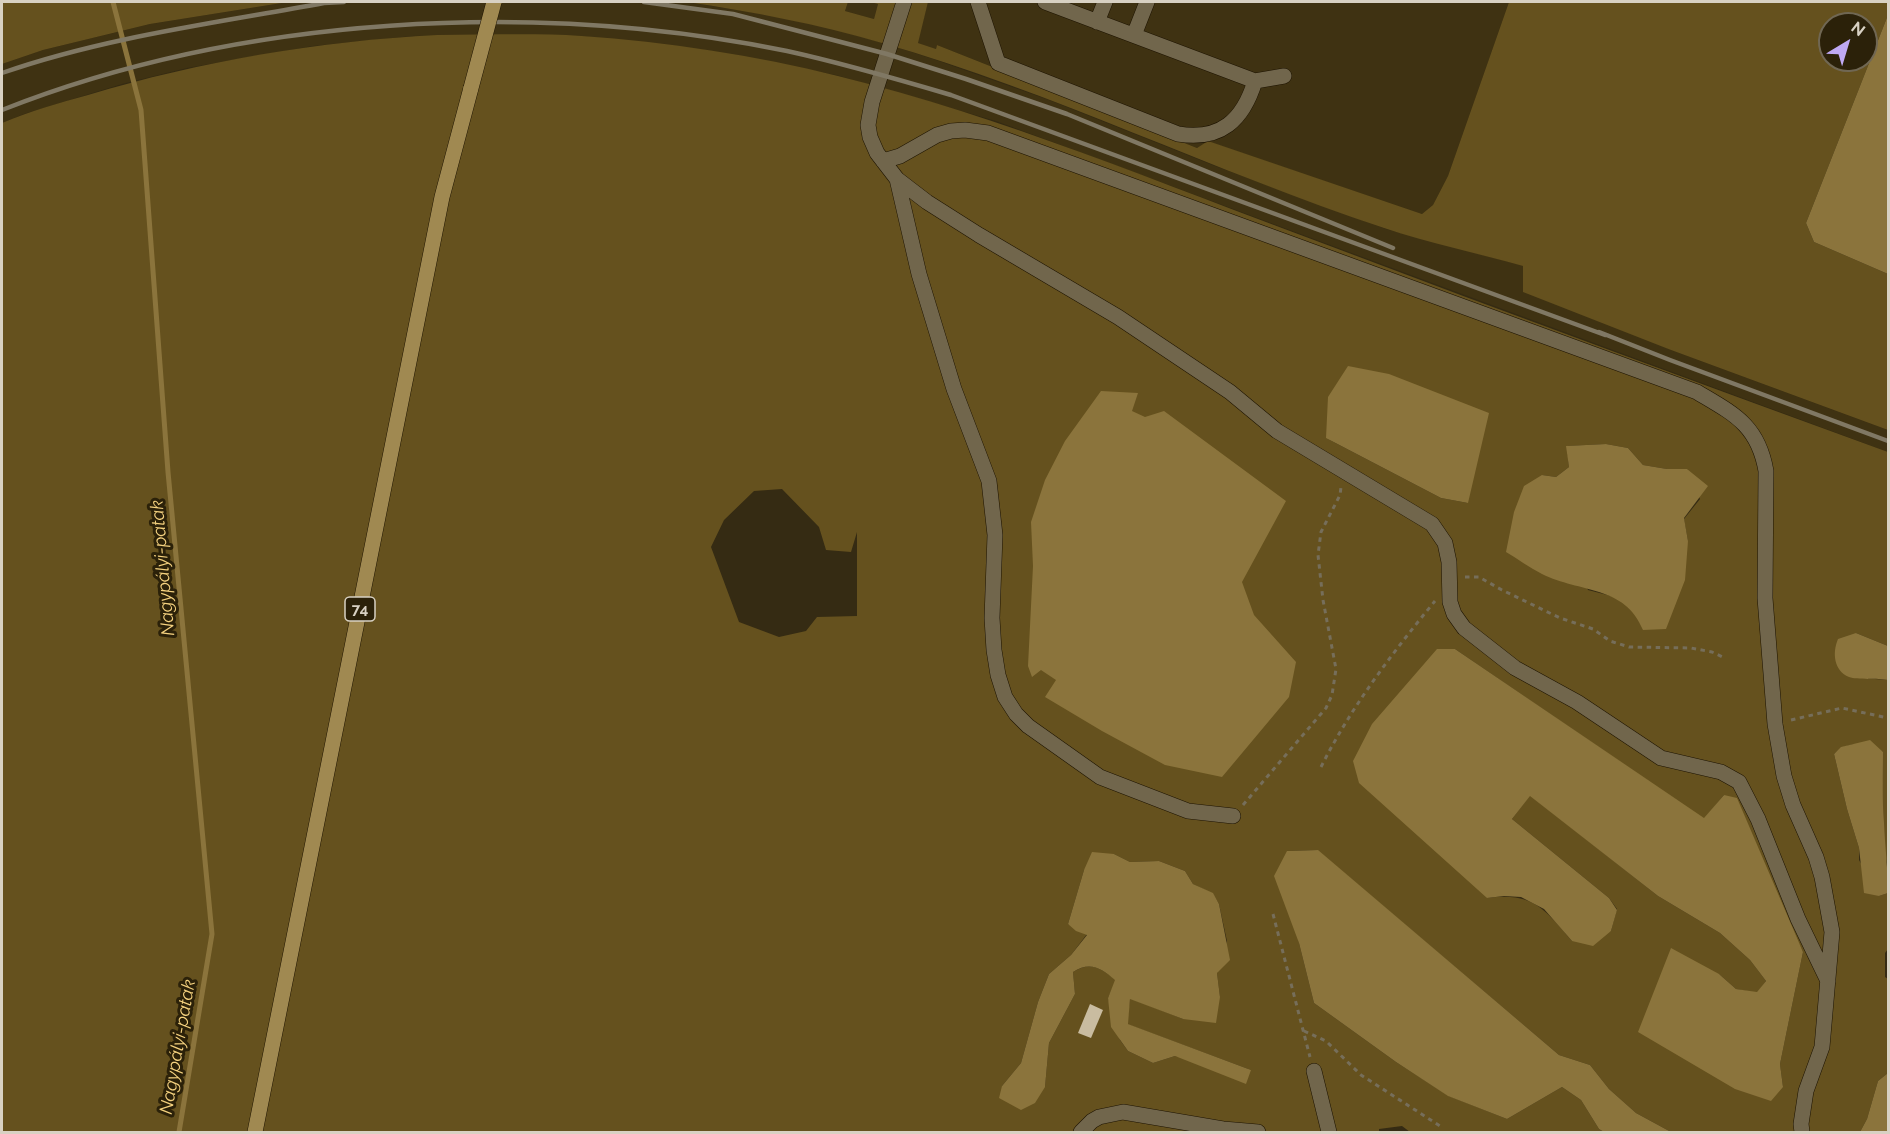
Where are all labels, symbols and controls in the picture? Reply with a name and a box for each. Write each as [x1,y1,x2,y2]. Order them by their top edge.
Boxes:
north arrow [1818,12,1878,72]
text: N [1847,18,1869,40]
water label: Nagypályi-patak [146,499,180,637]
road number: 74 [345,597,375,621]
water label: Nagypályi-patak [156,978,200,1116]

